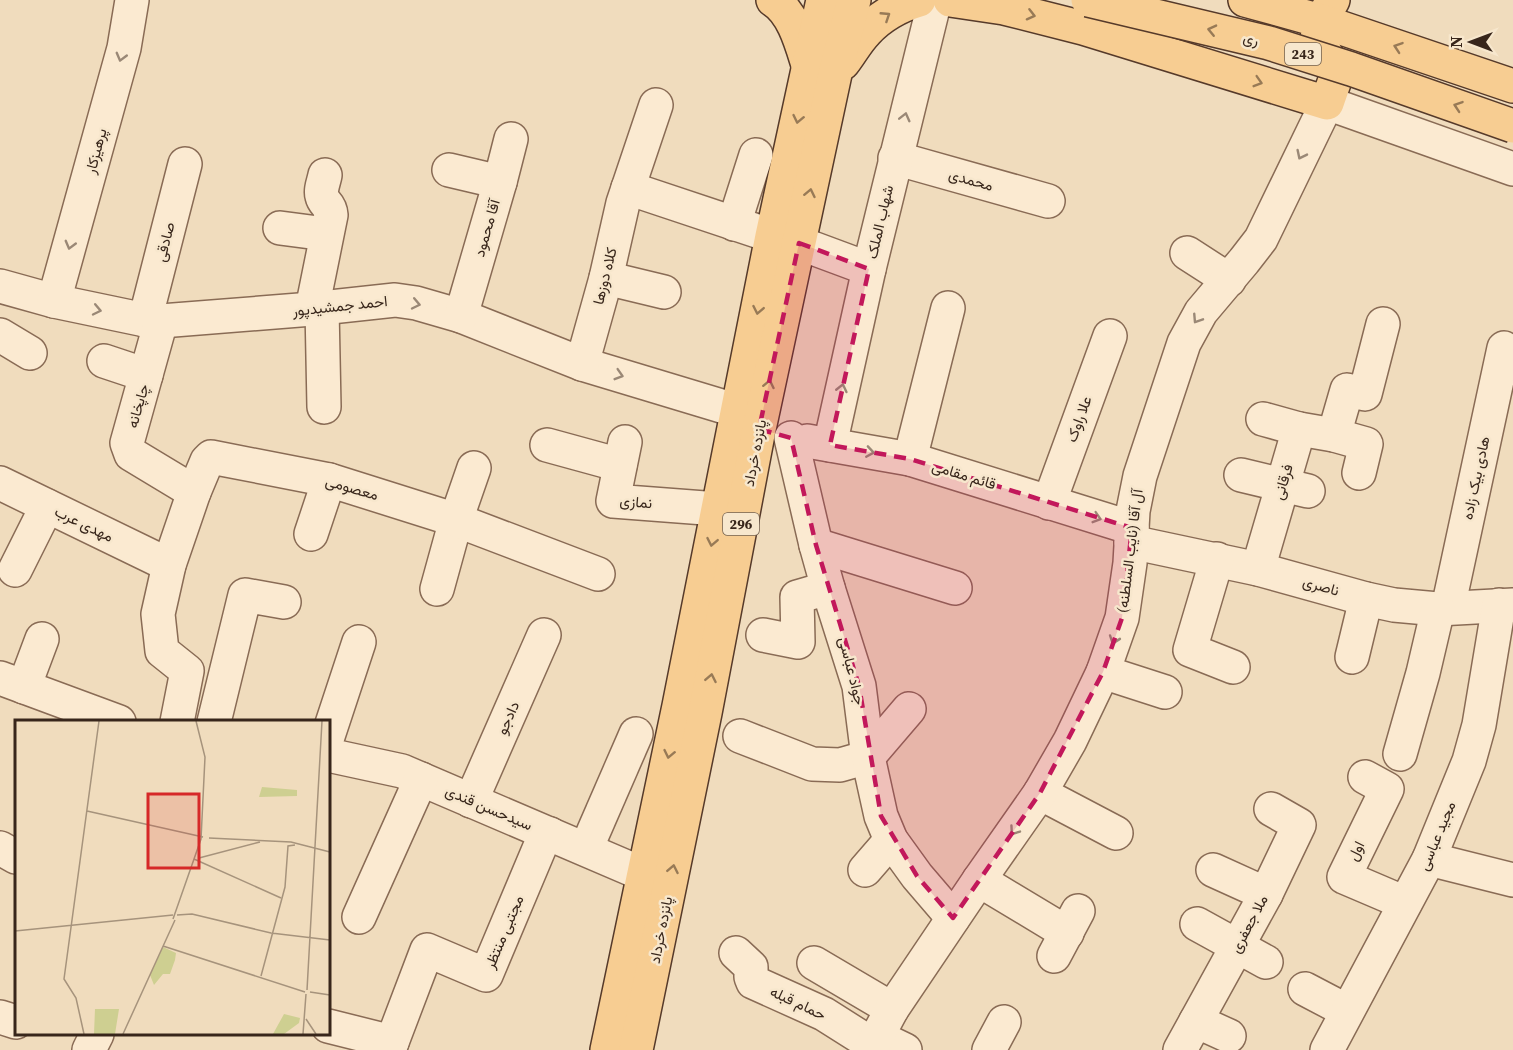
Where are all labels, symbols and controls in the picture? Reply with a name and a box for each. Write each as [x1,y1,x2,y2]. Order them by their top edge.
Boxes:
one-way arrow [1026,8,1036,21]
one-way arrow [879,12,890,23]
north arrow [1441,12,1501,72]
one-way arrow [1207,24,1217,37]
street label: ری [1241,27,1261,51]
text: N [1445,36,1467,48]
one-way arrow [1393,42,1404,55]
road number: 243 [1285,43,1321,65]
one-way arrow [116,52,129,62]
one-way arrow [1252,75,1263,87]
one-way arrow [1453,101,1464,114]
one-way arrow [898,112,911,122]
one-way arrow [792,114,805,124]
street label: پرهیزکار [79,126,112,177]
one-way arrow [1297,149,1309,160]
street label: محمدی [946,163,996,196]
street label: شهاب الملک [861,183,898,261]
one-way arrow [803,188,816,198]
street label: آقا محمود [468,195,505,259]
street label: صادقی [149,220,180,264]
one-way arrow [64,240,77,250]
street label: کلاه دوزها [587,245,622,307]
street label: احمد جمشیدپور [290,290,389,321]
one-way arrow [411,297,421,310]
one-way arrow [92,303,102,316]
one-way arrow [752,304,765,314]
one-way arrow [1193,313,1205,323]
one-way arrow [614,368,624,380]
one-way arrow [762,379,775,389]
street label: چاپخانه [121,381,154,430]
one-way arrow [835,384,848,394]
street label: علا راوک [1060,393,1097,445]
street label: پانزده خرداد [738,418,771,488]
street label: هادی بیک زاده [1456,434,1495,522]
one-way arrow [864,445,874,458]
street label: قائم مقامی [930,455,999,494]
street label: فرقانی [1267,461,1298,502]
street label: معصومی [323,470,381,505]
street label: آل آقا (نایب السلطنه) [1111,486,1148,614]
street label: نمازی [619,490,653,513]
street label: مهدی عرب [51,500,117,547]
one-way arrow [1091,511,1102,523]
road number: 296 [723,513,759,535]
one-way arrow [706,537,719,547]
street label: ناصری [1300,570,1342,601]
street label: جواد عباسی [834,635,871,707]
one-way arrow [1109,635,1122,645]
one-way arrow [704,673,717,683]
street label: دادجو [491,698,524,738]
inset map [15,720,330,1035]
one-way arrow [663,749,676,759]
street label: سیدحسن قندی [442,780,536,835]
street label: مجید عباسی [1412,798,1461,874]
one-way arrow [1010,824,1021,835]
street label: اول [1342,837,1369,864]
one-way arrow [666,865,679,875]
street label: ملا جعفری [1224,891,1273,957]
street label: مجتبی منتظر [478,892,528,973]
street label: پانزده خرداد [644,895,677,965]
street label: حمام قبله [767,980,830,1025]

